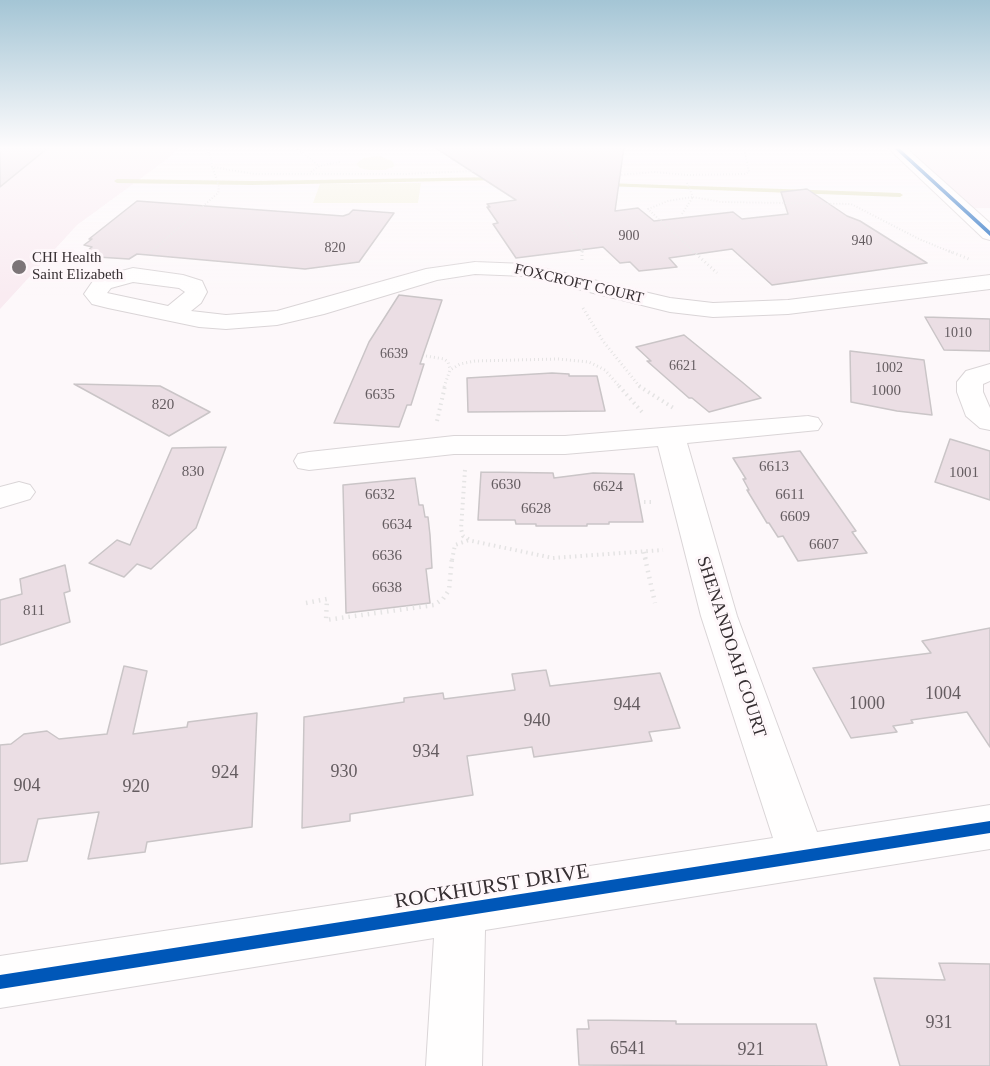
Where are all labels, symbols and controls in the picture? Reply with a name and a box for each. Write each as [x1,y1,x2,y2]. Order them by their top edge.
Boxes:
house number: 900 [618,228,640,244]
house number: 940 [852,233,872,249]
house number: 820 [324,240,346,256]
place label: CHI Health Saint Elizabeth [32,249,123,284]
marker: CHI Health Saint Elizabeth [10,258,28,276]
street label: FOXCROFT COURT [513,260,645,308]
house number: 1010 [944,325,972,341]
house number: 6639 [380,346,408,362]
house number: 6621 [669,358,697,374]
house number: 1002 [875,360,903,376]
house number: 1000 [871,382,901,400]
house number: 6635 [365,386,395,404]
house number: 820 [152,396,174,414]
house number: 6613 [759,458,789,476]
house number: 830 [182,463,204,481]
house number: 1001 [949,464,979,482]
house number: 6630 [491,476,521,494]
house number: 6624 [593,478,623,496]
house number: 6632 [365,486,395,504]
house number: 6611 [775,486,805,504]
house number: 6628 [521,500,551,518]
house number: 6609 [780,508,810,526]
house number: 6634 [382,516,412,534]
house number: 6607 [809,536,839,554]
house number: 6636 [372,547,402,565]
street label: SHENANDOAH COURT [691,554,771,740]
house number: 6638 [372,579,402,597]
house number: 811 [23,602,45,620]
house number: 1004 [925,683,961,705]
house number: 1000 [849,693,885,715]
house number: 944 [614,694,640,716]
house number: 940 [524,710,550,732]
house number: 934 [412,741,440,763]
house number: 930 [330,761,358,783]
house number: 924 [212,762,238,784]
house number: 904 [14,775,40,797]
house number: 920 [122,776,150,798]
street label: ROCKHURST DRIVE [393,859,591,915]
house number: 931 [926,1012,952,1034]
house number: 6541 [610,1038,646,1060]
house number: 921 [738,1039,764,1061]

